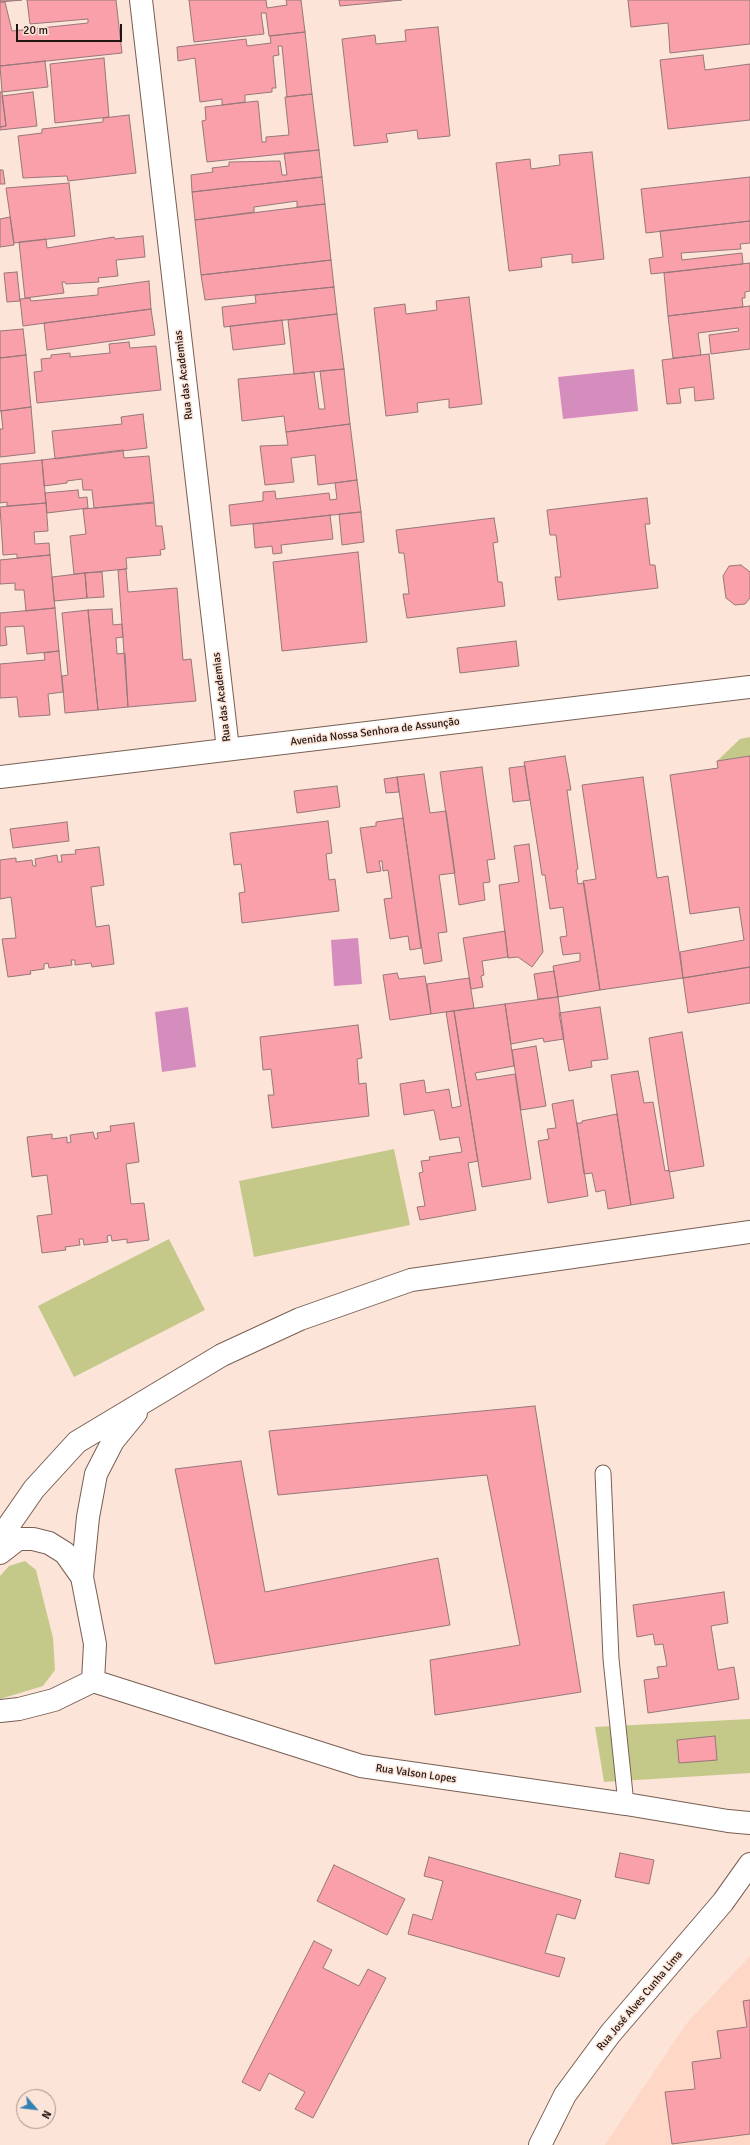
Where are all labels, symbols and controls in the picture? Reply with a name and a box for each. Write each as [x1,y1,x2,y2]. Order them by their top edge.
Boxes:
scale bar [18,16,124,42]
text: 20 m [23,23,48,38]
street label: Rua das Academias [172,330,196,420]
street label: Rua das Academias [210,652,234,742]
street label: Avenida Nossa Senhora de Assunção [290,715,460,749]
street label: Rua Valson Lopes [375,1762,457,1786]
street label: Rua José Alves Cunha Lima [594,1948,686,2054]
north arrow [16,2089,56,2129]
text: N [39,2108,54,2121]

